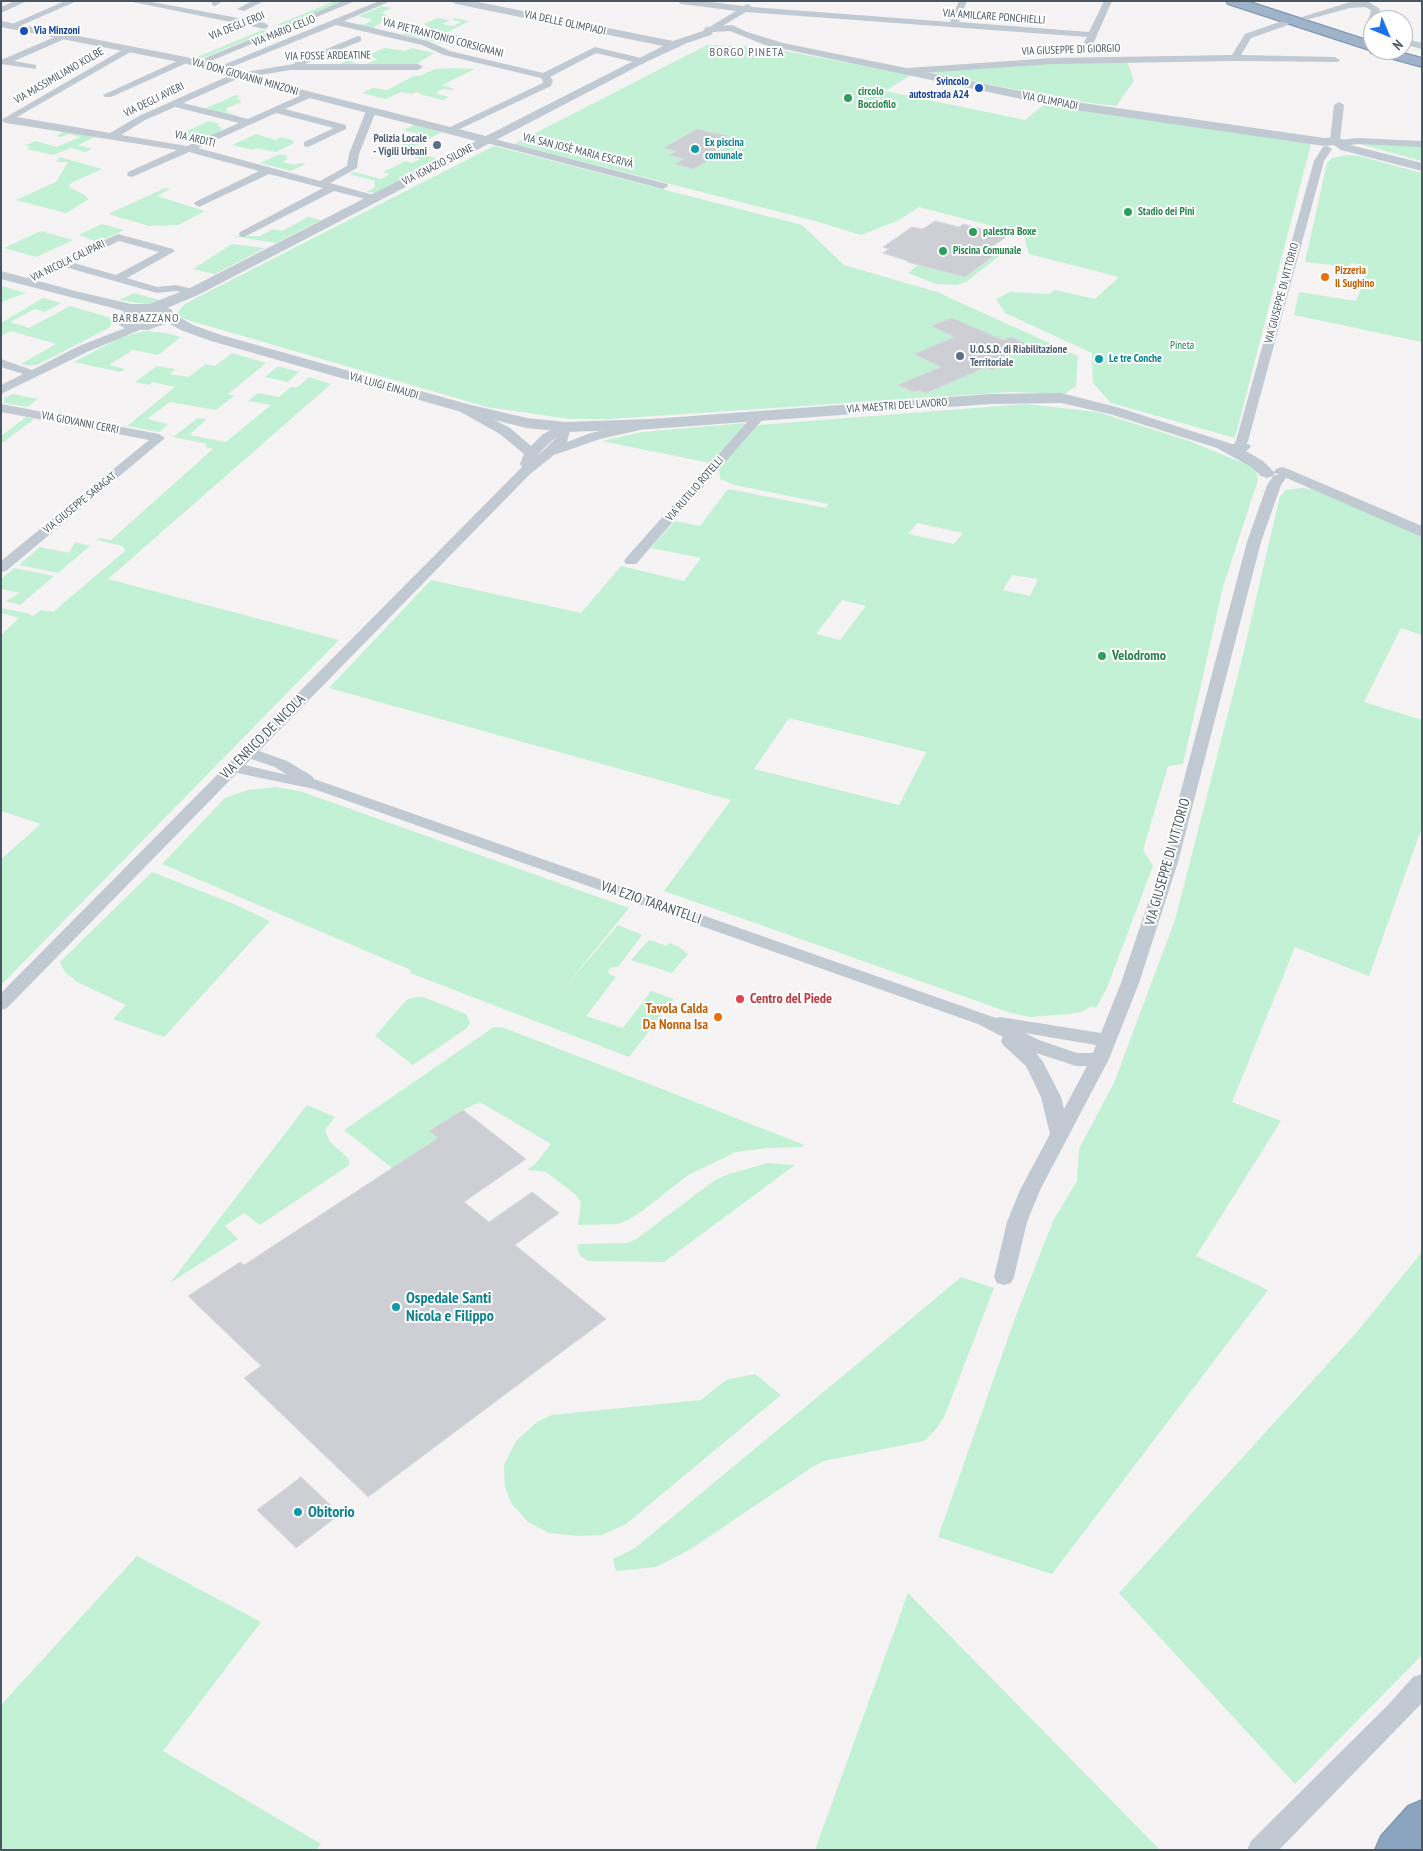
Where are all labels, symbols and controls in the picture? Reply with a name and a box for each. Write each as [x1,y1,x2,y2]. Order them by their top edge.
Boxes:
street label: VIA AMILCARE PONCHIELLI [942,7,1046,27]
street label: VIA DELLE OLIMPIADI [523,8,607,38]
street label: VIA DEGLI EROI [207,9,267,43]
north arrow [1363,10,1413,60]
street label: VIA MARIO CELIO [251,12,317,50]
street label: VIA PIETRANTONIO CORSIGNANI [381,16,505,60]
place label: Via Minzoni [34,24,80,38]
marker: Via Minzoni [18,25,30,37]
text: N [1389,36,1407,54]
street label: VIA GIUSEPPE DI GIORGIO [1021,42,1121,58]
street label: VIA MASSIMILIANO KOLBE [12,45,106,107]
district label: BORGO PINETA [708,46,786,60]
street label: VIA FOSSE ARDEATINE [285,49,371,63]
street label: VIA DON GIOVANNI MINZONI [190,55,300,99]
place label: Svincolo autostrada A24 [909,75,969,101]
street label: VIA DEGLI AVIERI [122,80,186,120]
marker: Svincolo autostrada A24 [973,82,985,94]
place label: circolo Bocciofilo [858,85,896,111]
street label: VIA OLIMPIADI [1021,89,1079,113]
marker: circolo Bocciofilo [842,92,854,104]
street label: VIA ARDITI [173,128,217,150]
street label: VIA SAN JOSÈ MARIA ESCRIVÀ [521,131,635,171]
place label: Polizia Locale - Vigili Urbani [373,132,427,158]
place label: Ex piscina comunale [705,136,744,162]
marker: Polizia Locale - Vigili Urbani [431,139,443,151]
street label: VIA IGNAZIO SILONE [400,141,476,189]
marker: Ex piscina comunale [689,143,701,155]
place label: Stadio dei Pini [1138,205,1195,219]
marker: Stadio dei Pini [1122,206,1134,218]
place label: palestra Boxe [983,225,1036,239]
marker: palestra Boxe [967,226,979,238]
street label: VIA NICOLA CALIPARI [29,237,107,285]
street label: VIA GIUSEPPE DI VITTORIO [1262,241,1302,345]
place label: Piscina Comunale [953,244,1021,258]
marker: Piscina Comunale [937,245,949,257]
place label: Pizzeria Il Sughino [1335,264,1374,290]
marker: Pizzeria Il Sughino [1319,271,1331,283]
district label: BARBAZZANO [111,312,181,326]
park label: Pineta [1170,339,1194,353]
place label: U.O.S.D. di Riabilitazione Territoriale [970,343,1067,369]
marker: U.O.S.D. di Riabilitazione Territoriale [954,350,966,362]
place label: Le tre Conche [1109,352,1162,366]
marker: Le tre Conche [1093,353,1105,365]
street label: VIA LUIGI EINAUDI [348,370,420,402]
street label: VIA MAESTRI DEL LAVORO [846,396,948,416]
street label: VIA GIOVANNI CERRI [40,409,120,437]
street label: VIA RUTILIO ROTELLI [663,454,727,524]
street label: VIA GIUSEPPE SARAGAT [41,470,119,536]
place label: Velodromo [1112,648,1166,664]
marker: Velodromo [1096,650,1108,662]
street label: VIA ENRICO DE NICOLA [217,691,309,783]
street label: VIA GIUSEPPE DI VITTORIO [1142,797,1194,927]
street label: VIA EZIO TARANTELLI [599,878,703,928]
place label: Centro del Piede [750,991,832,1007]
marker: Centro del Piede [734,993,746,1005]
place label: Tavola Calda Da Nonna Isa [643,1001,708,1034]
marker: Tavola Calda Da Nonna Isa [712,1011,724,1023]
place label: Ospedale Santi Nicola e Filippo [406,1288,494,1326]
marker: Ospedale Santi Nicola e Filippo [390,1301,402,1313]
place label: Obitorio [308,1502,355,1522]
marker: Obitorio [292,1506,304,1518]

